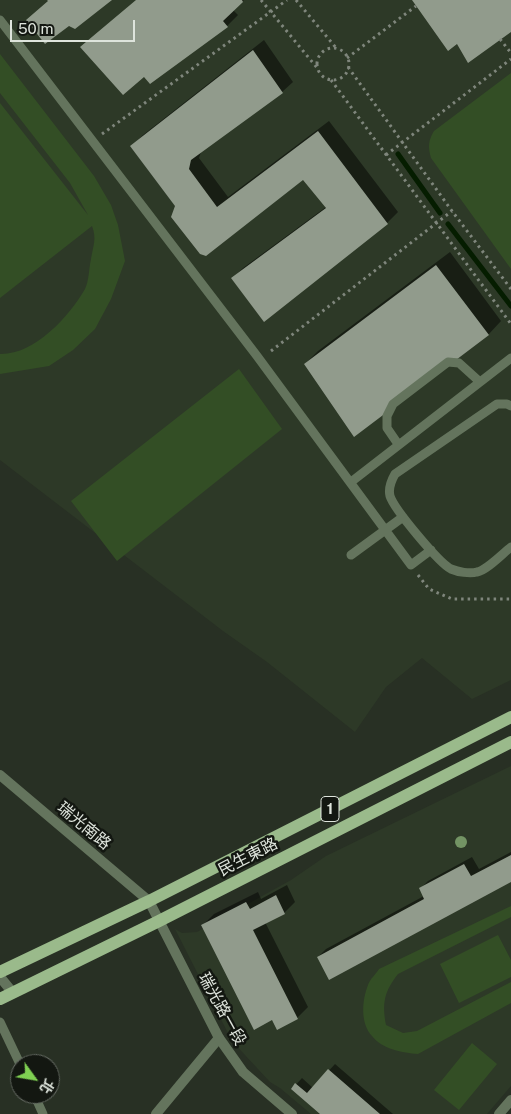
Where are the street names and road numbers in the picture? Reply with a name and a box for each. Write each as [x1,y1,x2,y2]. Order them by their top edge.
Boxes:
road number: 1 [321,796,339,822]
street label: 瑞光南路 [53,798,115,854]
street label: 民生東路 [215,834,281,880]
street label: 瑞光路一段 [194,969,250,1049]

